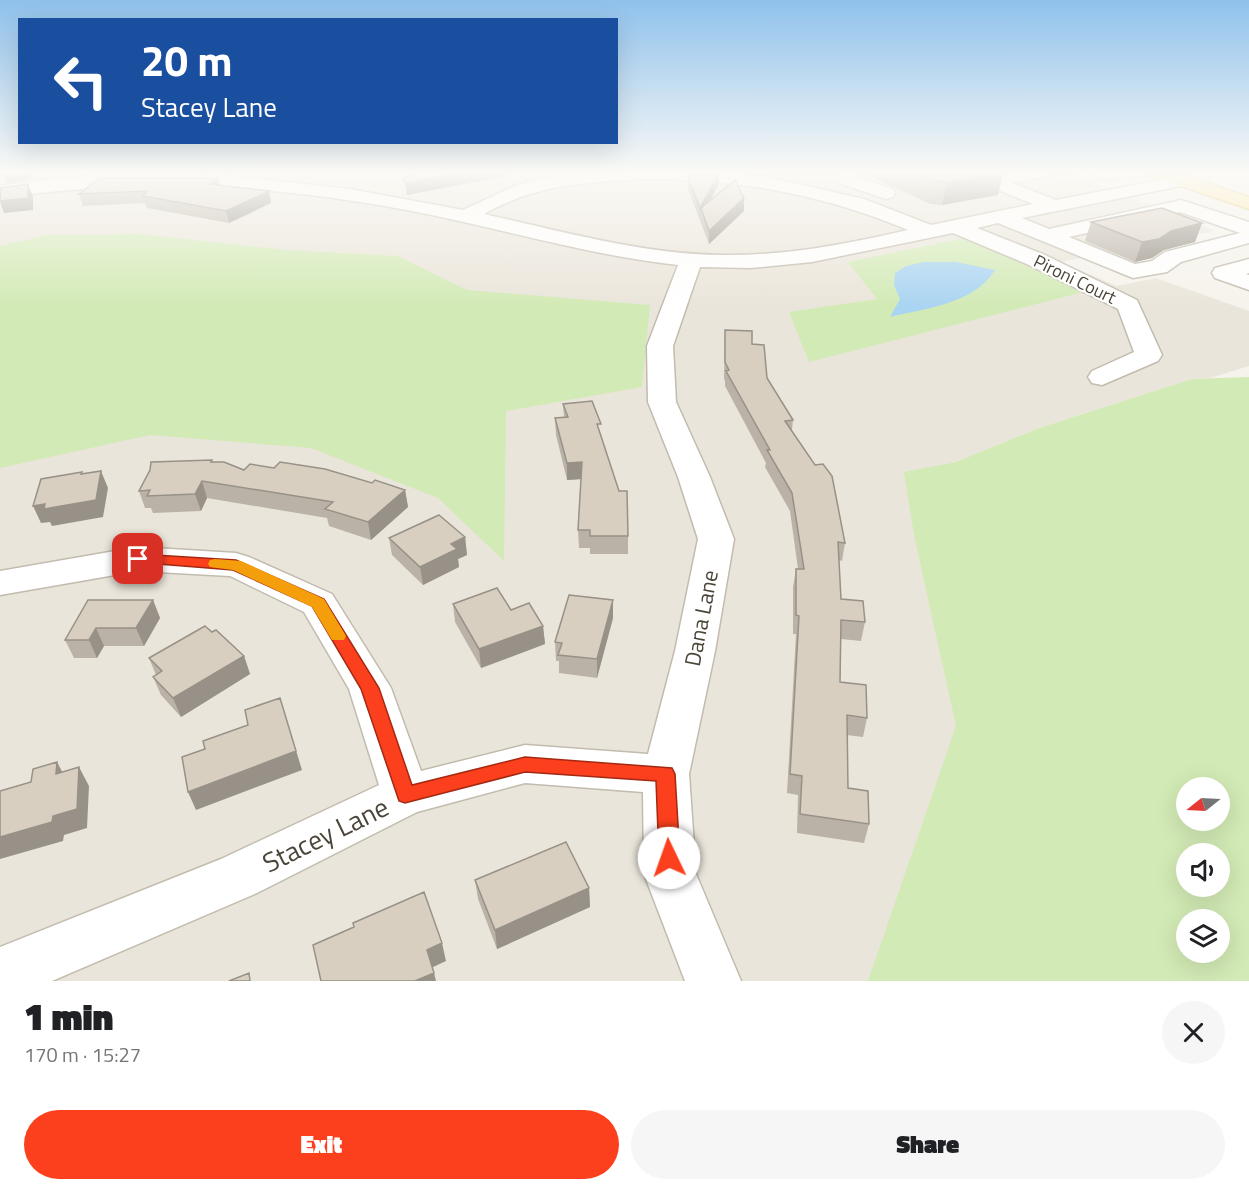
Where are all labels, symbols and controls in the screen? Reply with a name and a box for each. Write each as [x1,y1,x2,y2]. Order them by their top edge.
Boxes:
text: 20 m [141,28,233,92]
icon: left [42,42,120,120]
text: Stacey Lane [141,86,277,127]
street label: Pironi Court [1029,247,1122,311]
pin [112,533,163,584]
icon: arrive [121,542,154,575]
street label: Dana Lane [675,567,727,669]
north arrow [1176,777,1230,831]
map controls [1176,777,1230,963]
street label: Stacey Lane [255,786,395,882]
position arrow [637,826,701,890]
button: sound [1176,843,1230,897]
button: layers [1176,909,1230,963]
text: 1 min [24,989,113,1044]
button: close [1162,1001,1225,1064]
text: 170 m · 15:27 [24,1039,141,1070]
button: Exit [24,1110,619,1179]
button: Share [631,1110,1225,1179]

